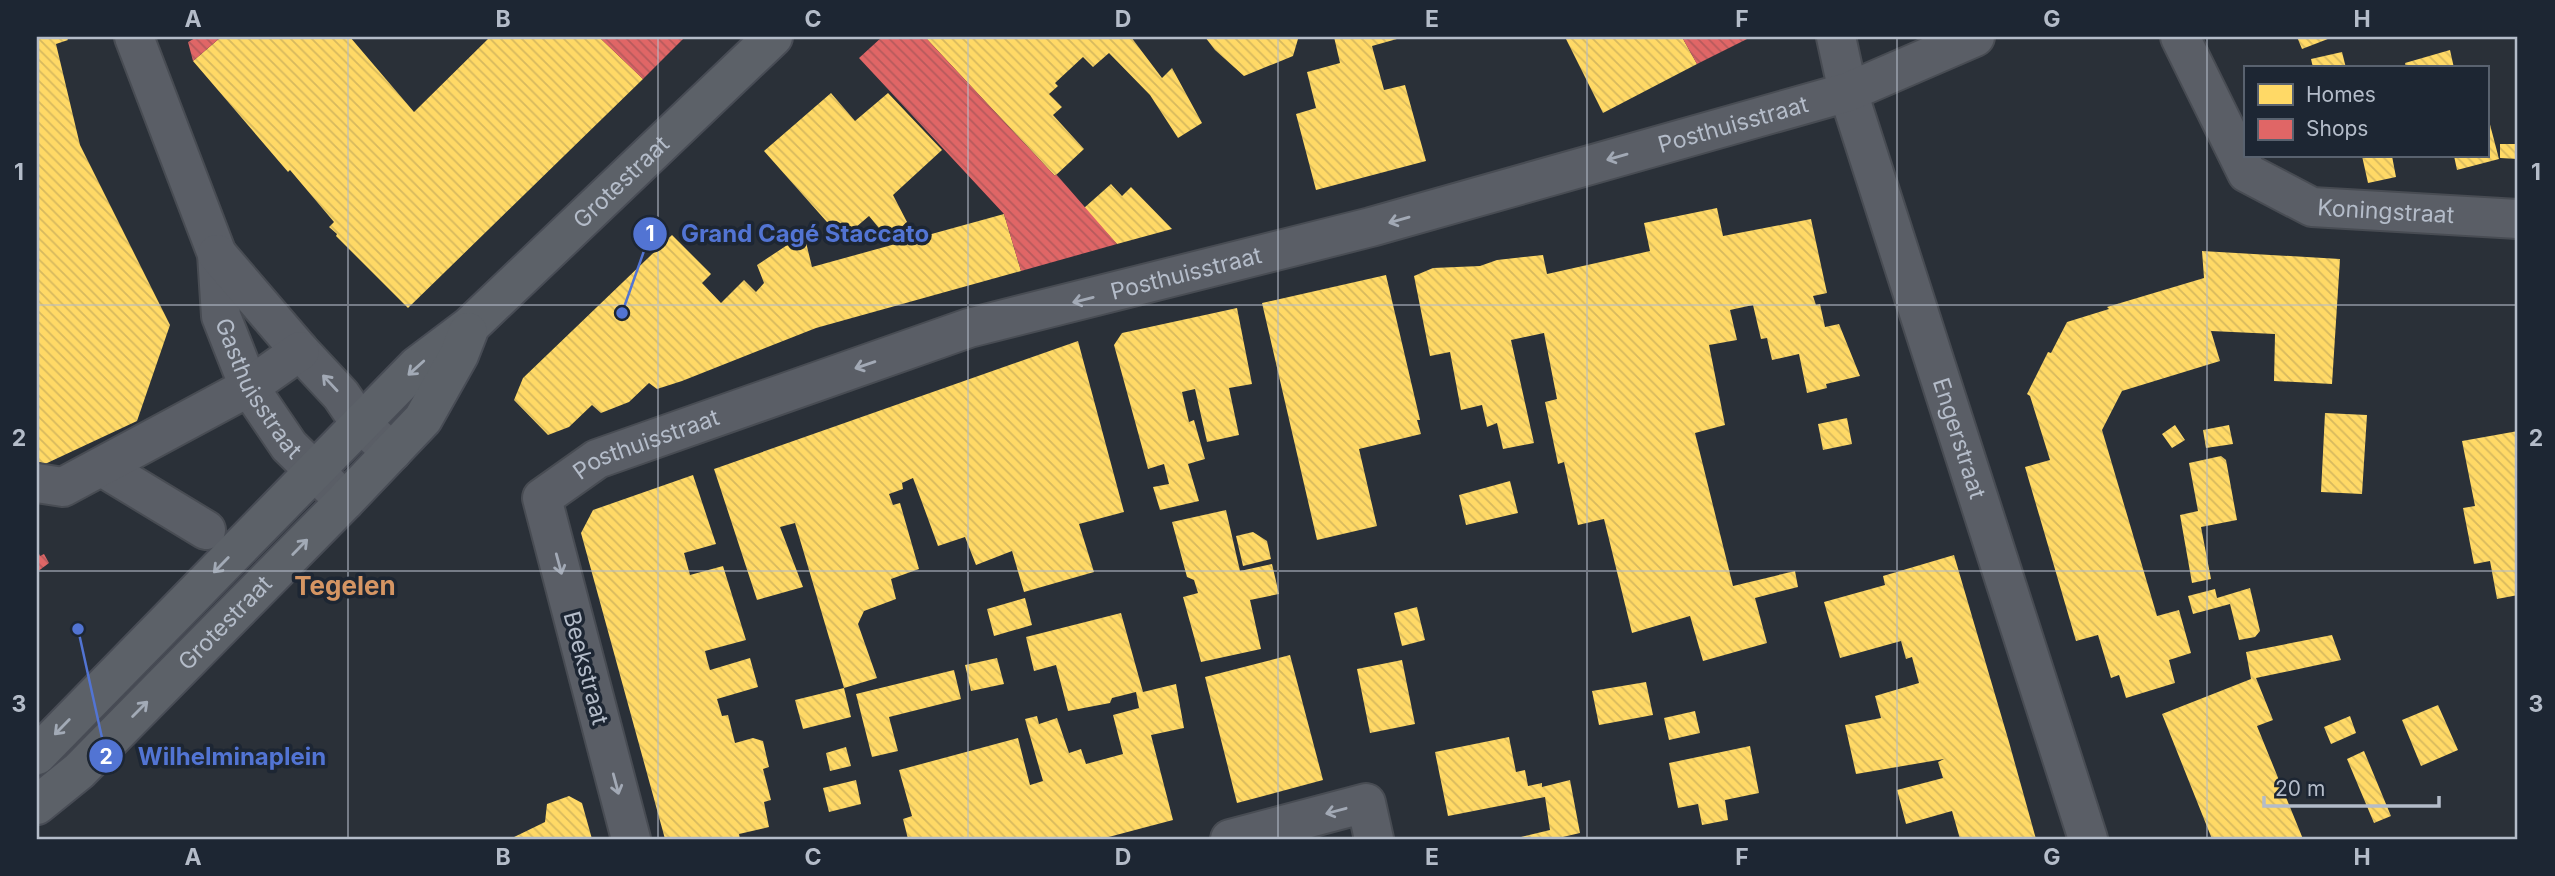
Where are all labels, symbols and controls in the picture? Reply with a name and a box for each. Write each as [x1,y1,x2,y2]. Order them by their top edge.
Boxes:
text: A [184,5,202,33]
text: B [495,5,511,33]
text: C [804,5,822,33]
text: D [1115,5,1131,33]
text: E [1425,5,1439,33]
text: F [1735,5,1749,33]
text: G [2043,5,2061,33]
text: H [2353,5,2371,33]
legend [2244,66,2488,158]
text: Homes [2306,82,2376,107]
street label: Posthuisstraat [1655,90,1812,159]
text: Shops [2306,116,2368,141]
street label: Grotestraat [567,129,675,234]
one-way arrow [1607,152,1629,165]
text: 1 [14,158,24,186]
text: 1 [2531,158,2541,186]
street label: Koningstraat [2317,193,2456,229]
callout: Grand Cagé Staccato [632,212,943,257]
one-way arrow [1388,214,1410,227]
text: Grand Cagé Staccato [681,219,929,248]
text: 1 [645,221,655,246]
street label: Posthuisstraat [1108,241,1265,306]
one-way arrow [1072,294,1095,307]
street label: Gasthuisstraat [209,314,308,465]
one-way arrow [407,360,425,376]
one-way arrow [855,360,877,372]
street label: Engerstraat [1927,374,1992,503]
one-way arrow [322,375,339,392]
street label: Posthuisstraat [568,403,723,486]
text: 2 [12,424,26,452]
text: 2 [2529,424,2543,452]
one-way arrow [292,539,309,556]
one-way arrow [553,552,566,575]
one-way arrow [213,556,230,573]
street label: Grotestraat [172,569,278,676]
district label: Tegelen [294,570,396,601]
street label: Beekstraat [557,608,615,728]
text: 3 [12,690,26,718]
text: 3 [2529,690,2543,718]
one-way arrow [132,701,149,718]
one-way arrow [54,719,71,736]
callout: Wilhelminaplein [89,734,340,779]
text: Wilhelminaplein [138,742,326,771]
text: 2 [99,744,113,769]
scale bar [2264,764,2440,808]
one-way arrow [610,772,623,795]
text: 20 m [2275,776,2325,801]
one-way arrow [1325,805,1348,818]
text: A [184,843,202,871]
text: B [495,843,511,871]
text: C [804,843,822,871]
text: D [1115,843,1131,871]
text: E [1425,843,1439,871]
text: F [1735,843,1749,871]
text: G [2043,843,2061,871]
text: H [2353,843,2371,871]

